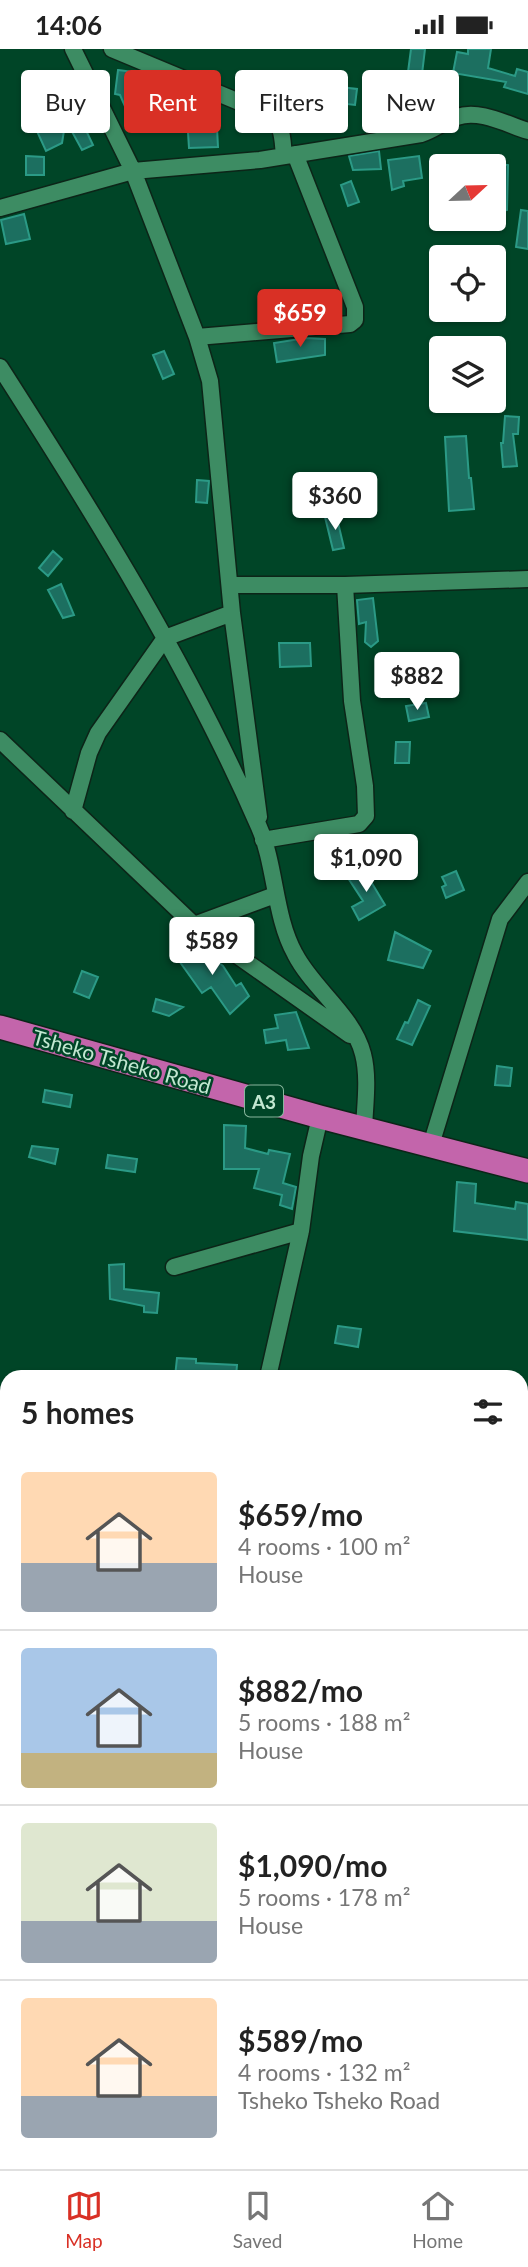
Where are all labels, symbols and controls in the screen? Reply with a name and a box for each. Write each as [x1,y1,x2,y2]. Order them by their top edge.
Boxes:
text: 14:06 [35,9,102,41]
chip: Buy [21,70,110,133]
chip: Rent [124,70,221,133]
chip: Filters [235,70,348,133]
chip: New [362,70,459,133]
north arrow [429,154,506,231]
map controls [429,154,506,413]
button: locate [429,245,506,322]
pin: $659 [259,289,341,349]
text: $659 [273,298,327,326]
button: layers [429,336,506,413]
pin: $360 [294,473,376,532]
text: $360 [308,481,362,509]
pin: $882 [376,653,458,712]
text: $882 [390,661,444,689]
pin: $1,090 [309,835,423,894]
text: $1,090 [330,843,402,871]
pin: $589 [171,918,253,977]
text: $589 [185,926,239,954]
street label: Tsheko Tsheko Road [30,1024,214,1098]
road number: A3 [245,1085,283,1117]
icon: filters [469,1393,507,1431]
text: 5 homes [21,1394,134,1430]
text: $659/mo [238,1496,363,1532]
icon: home [77,1500,161,1584]
text: 4 rooms · 100 m² [238,1532,410,1560]
text: House [238,1560,303,1588]
text: $882/mo [238,1672,363,1708]
icon: home [77,1676,161,1760]
text: 5 rooms · 188 m² [238,1708,410,1736]
text: House [238,1736,303,1764]
text: $1,090/mo [238,1847,387,1883]
icon: home [77,1851,161,1935]
text: 5 rooms · 178 m² [238,1883,410,1911]
text: House [238,1911,303,1939]
text: $589/mo [238,2022,363,2058]
icon: home [77,2026,161,2110]
text: 4 rooms · 132 m² [238,2058,410,2086]
text: Tsheko Tsheko Road [238,2086,440,2114]
tab: Map [65,2187,103,2252]
tab: Saved [233,2187,282,2252]
tab: Home [412,2187,463,2252]

